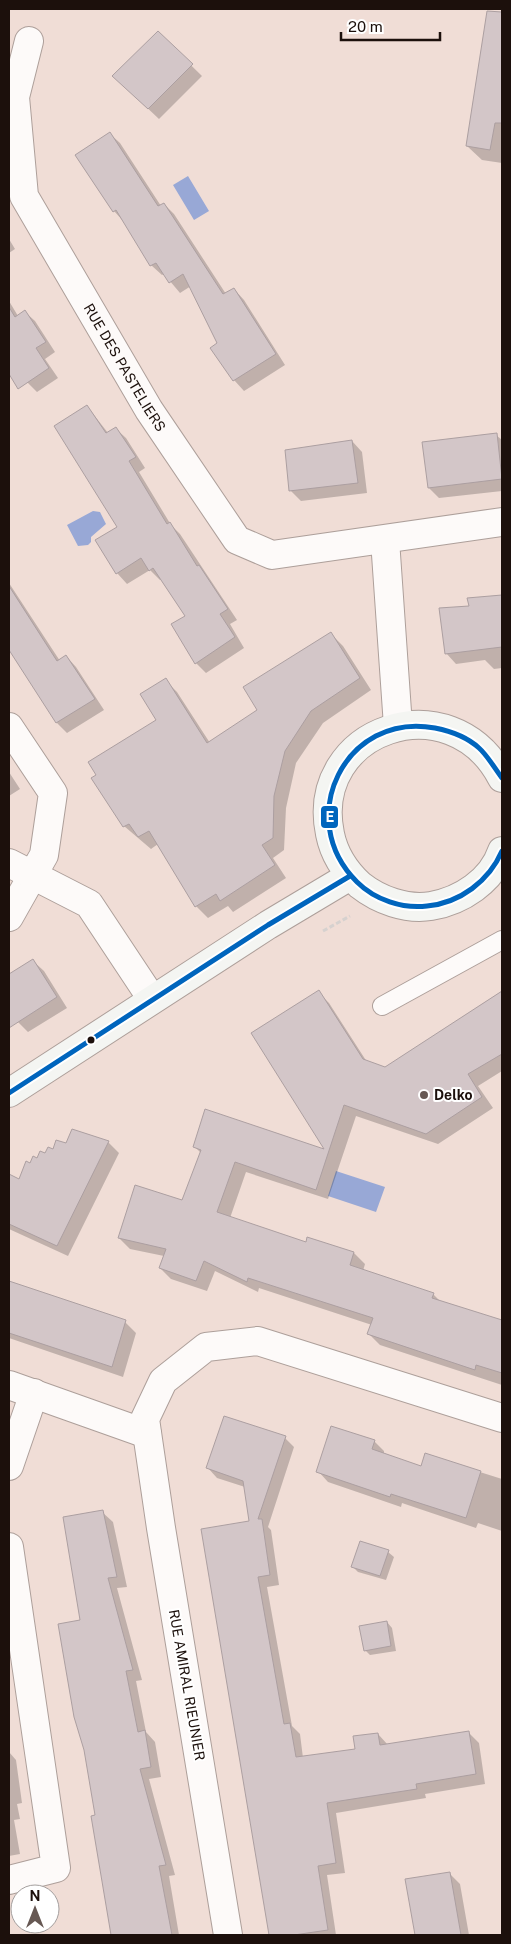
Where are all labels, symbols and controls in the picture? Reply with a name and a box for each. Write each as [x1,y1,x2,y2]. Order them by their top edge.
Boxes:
scale bar [341,10,440,42]
text: 20 m [348,18,383,35]
street label: RUE DES PASTELIERS [81,301,169,434]
line badge: E [320,805,339,829]
text: E [326,809,335,825]
unlabelled marker [86,1035,96,1045]
place label: Delko [434,1087,472,1103]
marker: Delko [418,1089,430,1101]
street label: RUE AMIRAL RIEUNIER [166,1608,208,1762]
north arrow [10,1884,60,1934]
text: N [30,1888,40,1904]

